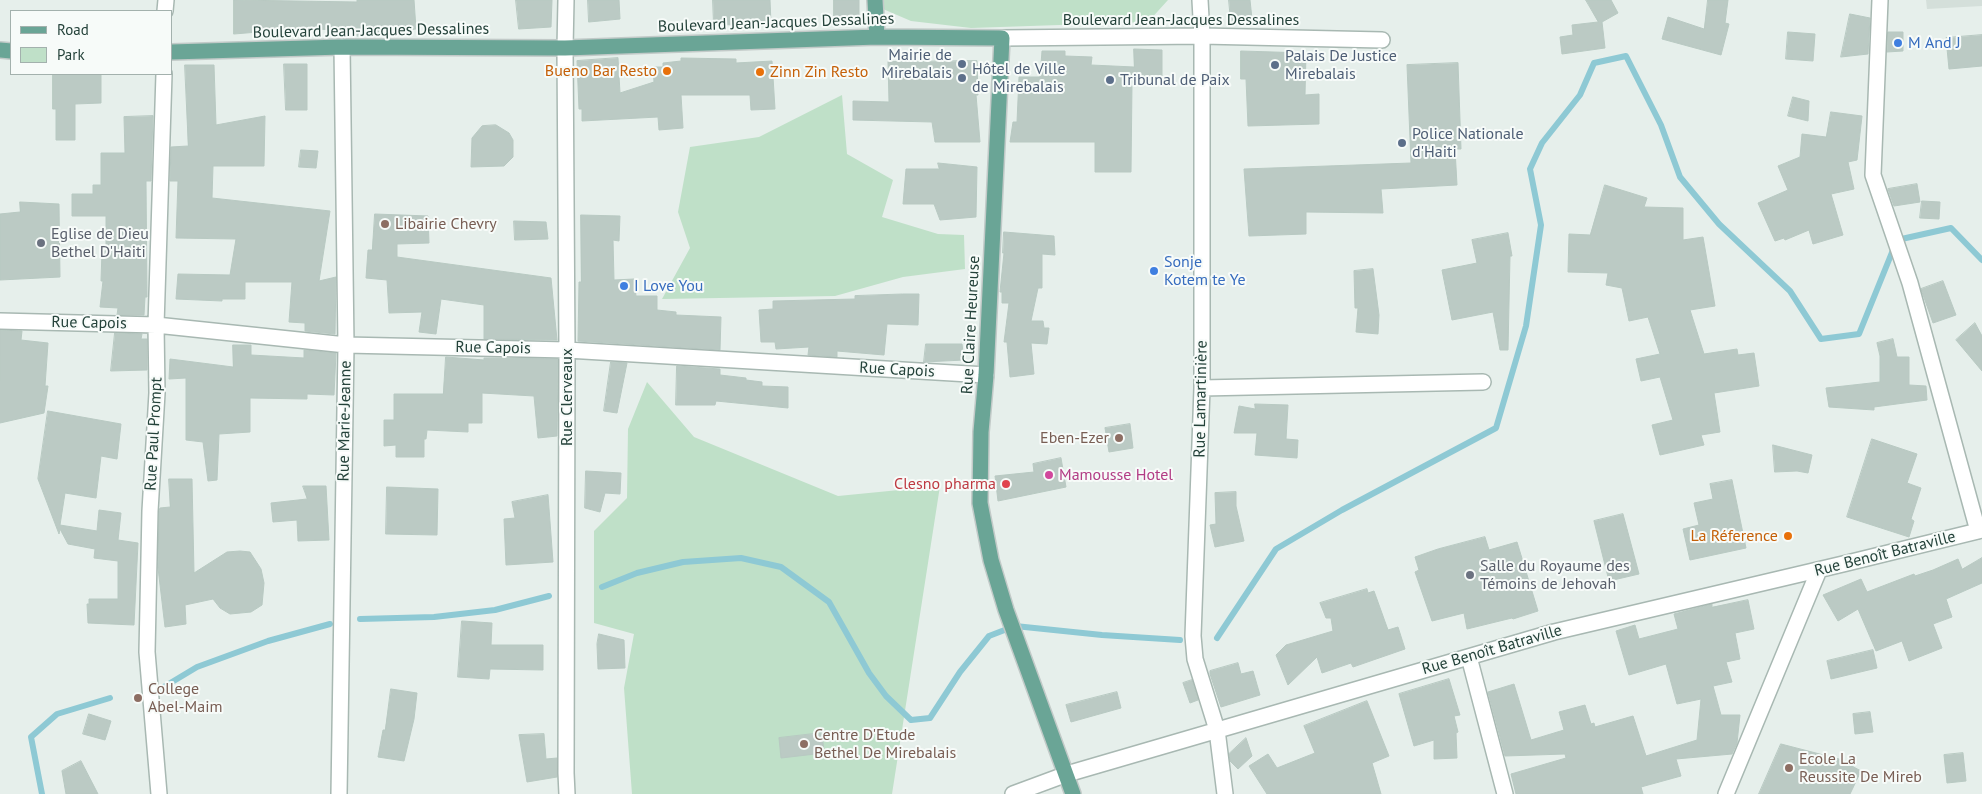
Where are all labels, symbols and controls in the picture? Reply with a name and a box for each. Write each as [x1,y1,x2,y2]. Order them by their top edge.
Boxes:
street label: Boulevard Jean-Jacques Dessalines [657,9,895,37]
legend [10,10,172,75]
street label: Boulevard Jean-Jacques Dessalines [1063,10,1299,30]
street label: Boulevard Jean-Jacques Dessalines [253,19,489,43]
text: Road [57,20,89,39]
place label: M And J [1908,33,1961,53]
marker: M And J [1892,37,1904,49]
text: Park [57,45,85,64]
place label: Mairie de Mirebalais [881,45,952,83]
place label: Palais De Justice Mirebalais [1285,46,1397,84]
marker: Mairie de Mirebalais [956,58,968,70]
place label: Hôtel de Ville de Mirebalais [972,59,1066,97]
marker: Palais De Justice Mirebalais [1269,59,1281,71]
place label: Bueno Bar Resto [545,61,657,81]
place label: Zinn Zin Resto [770,62,868,82]
marker: Bueno Bar Resto [661,65,673,77]
marker: Zinn Zin Resto [754,66,766,78]
place label: Tribunal de Paix [1120,70,1230,90]
marker: Hôtel de Ville de Mirebalais [956,72,968,84]
marker: Tribunal de Paix [1104,74,1116,86]
place label: Police Nationale d'Haiti [1412,124,1524,162]
marker: Police Nationale d'Haiti [1396,137,1408,149]
place label: Libairie Chevry [395,214,497,234]
marker: Libairie Chevry [379,218,391,230]
place label: Eglise de Dieu Bethel D'Haiti [51,224,149,262]
marker: Eglise de Dieu Bethel D'Haiti [35,237,47,249]
place label: Sonje Kotem te Ye [1164,252,1246,290]
street label: Rue Claire Heureuse [958,255,984,395]
marker: Sonje Kotem te Ye [1148,265,1160,277]
place label: I Love You [634,276,703,296]
marker: I Love You [618,280,630,292]
street label: Rue Capois [51,313,127,333]
street label: Rue Capois [455,338,531,358]
street label: Rue Lamartinière [1190,340,1212,458]
street label: Rue Clerveaux [557,348,577,446]
street label: Rue Capois [859,358,935,382]
street label: Rue Marie-Jeanne [334,360,356,482]
street label: Rue Paul Prompt [141,377,167,491]
place label: Eben-Ezer [1040,428,1109,448]
marker: Eben-Ezer [1113,432,1125,444]
place label: Mamousse Hotel [1059,465,1173,485]
marker: Mamousse Hotel [1043,469,1055,481]
place label: Clesno pharma [894,474,996,494]
marker: Clesno pharma [1000,478,1012,490]
place label: La Réference [1691,526,1778,546]
street label: Rue Benoît Batraville [1812,527,1958,581]
marker: La Réference [1782,530,1794,542]
place label: Salle du Royaume des Témoins de Jehovah [1480,556,1630,594]
marker: Salle du Royaume des Témoins de Jehovah [1464,569,1476,581]
street label: Rue Benoît Batraville [1420,621,1564,679]
place label: College Abel-Maim [148,679,222,717]
marker: College Abel-Maim [132,692,144,704]
place label: Centre D'Etude Bethel De Mirebalais [814,725,956,763]
marker: Centre D'Etude Bethel De Mirebalais [798,738,810,750]
place label: Ecole La Reussite De Mireb [1799,749,1922,787]
marker: Ecole La Reussite De Mireb [1783,762,1795,774]

